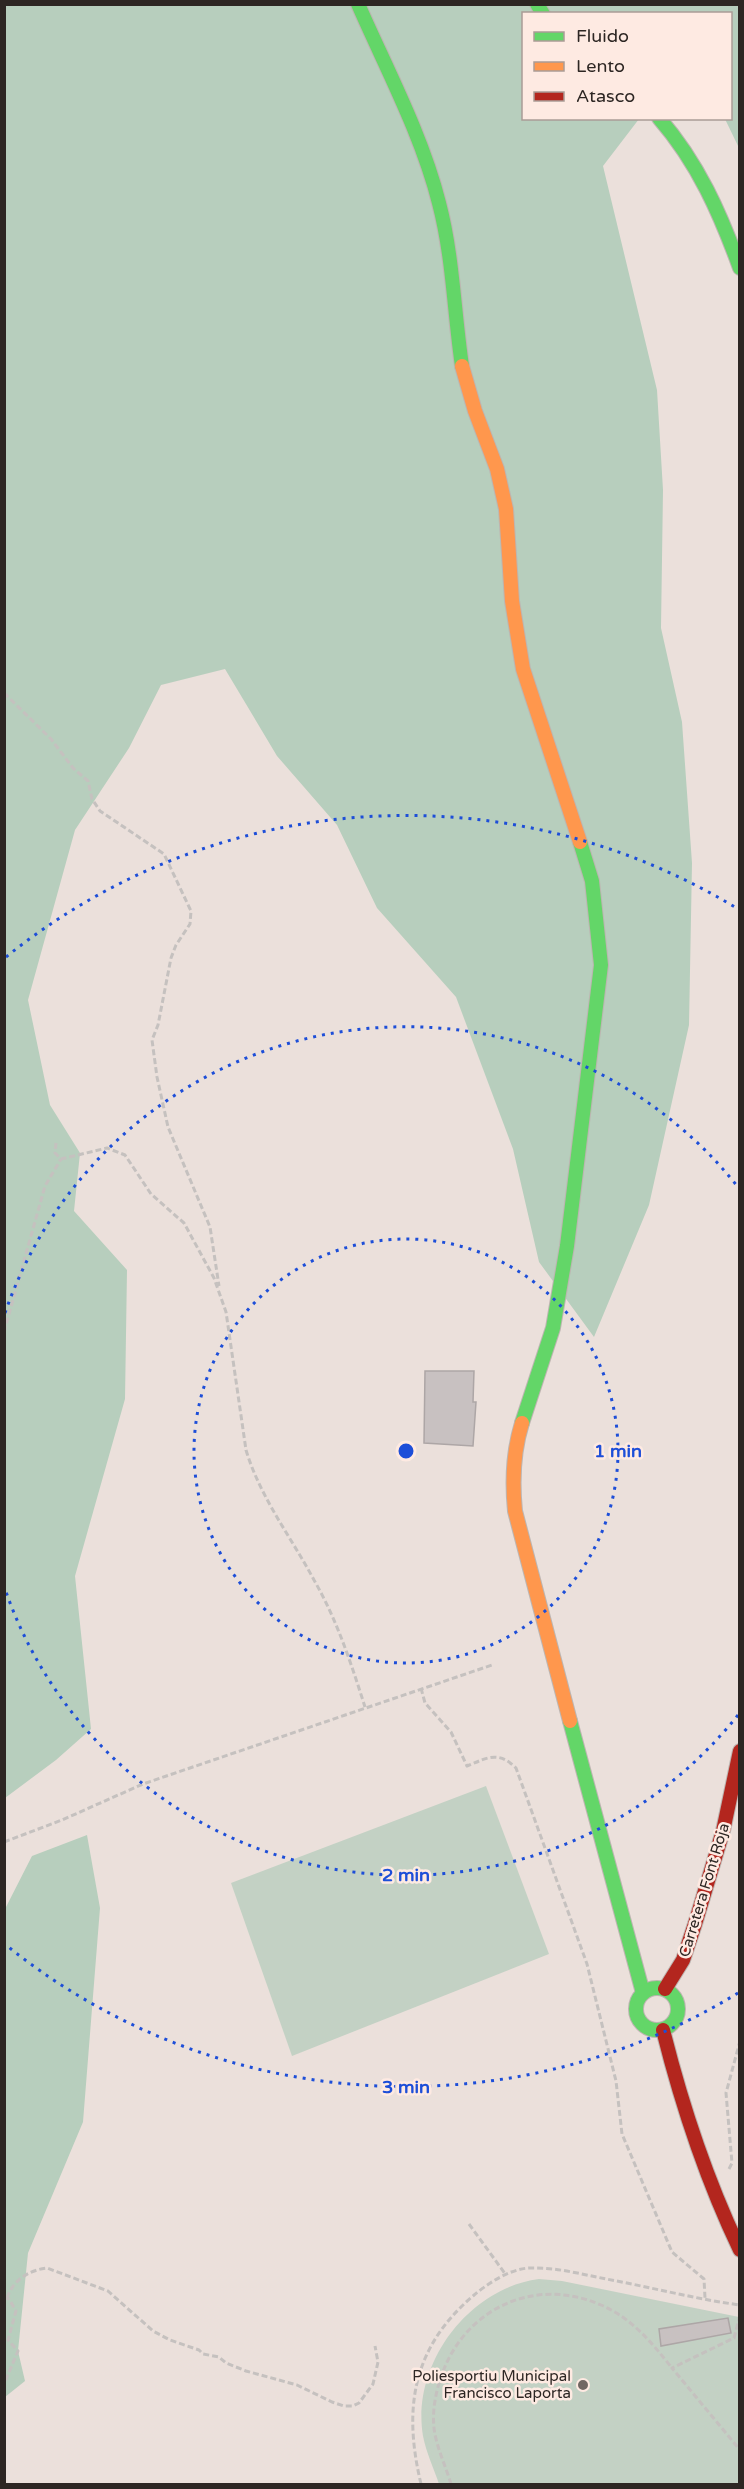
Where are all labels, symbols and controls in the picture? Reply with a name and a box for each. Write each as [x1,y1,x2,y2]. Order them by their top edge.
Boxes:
legend [522,12,732,120]
text: Fluido [576,25,629,47]
text: Lento [576,55,625,77]
text: Atasco [576,85,635,107]
text: 1 min [594,1440,642,1462]
centre of rings [396,1441,416,1461]
street label: Carretera Font Roja [675,1821,733,1959]
text: 2 min [382,1864,430,1886]
text: 3 min [382,2076,430,2098]
place label: Poliesportiu Municipal Francisco Laporta [412,2367,571,2402]
marker: Poliesportiu Municipal Francisco Laporta [576,2378,590,2392]

